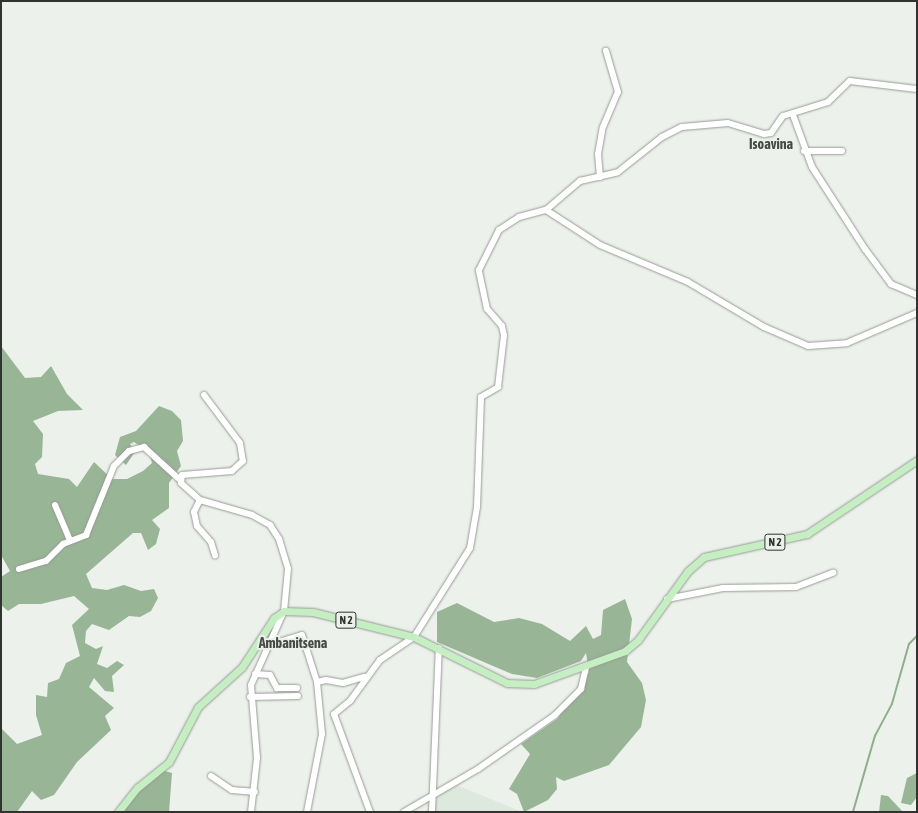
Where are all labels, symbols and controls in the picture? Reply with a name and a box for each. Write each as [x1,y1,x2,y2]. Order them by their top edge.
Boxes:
district label: Isoavina [749,136,793,152]
road number: N 2 [764,533,786,551]
road number: N 2 [335,611,357,629]
district label: Ambanitsena [259,635,327,651]

